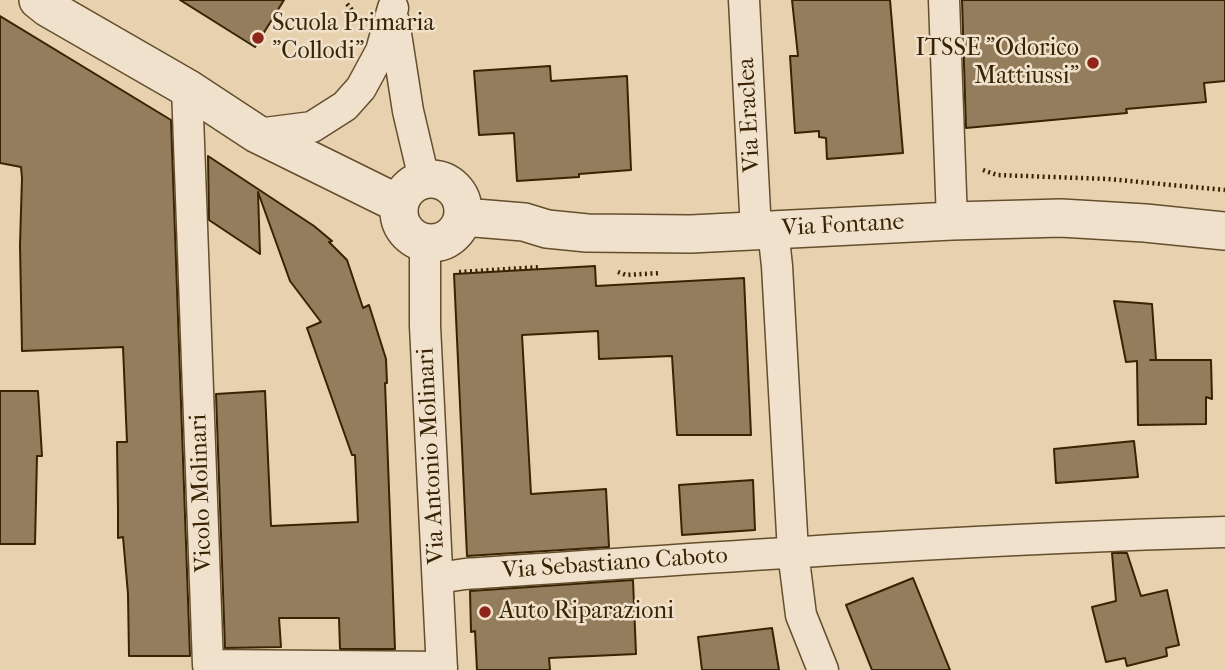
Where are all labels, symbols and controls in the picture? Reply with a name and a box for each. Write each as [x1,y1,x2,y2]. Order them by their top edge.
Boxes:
place label: Scuola Primaria "Collodi" [272,10,435,66]
marker: Scuola Primaria "Collodi" [250,30,266,46]
place label: ITSSE "Odorico Mattiussi" [916,35,1079,91]
marker: ITSSE "Odorico Mattiussi" [1085,55,1101,71]
street label: Via Eraclea [733,57,767,173]
street label: Via Fontane [781,208,905,244]
street label: Via Antonio Molinari [412,347,452,565]
street label: Vicolo Molinari [185,413,219,573]
street label: Via Sebastiano Caboto [501,542,729,586]
place label: Auto Riparazioni [499,598,674,626]
marker: Auto Riparazioni [477,604,493,620]

